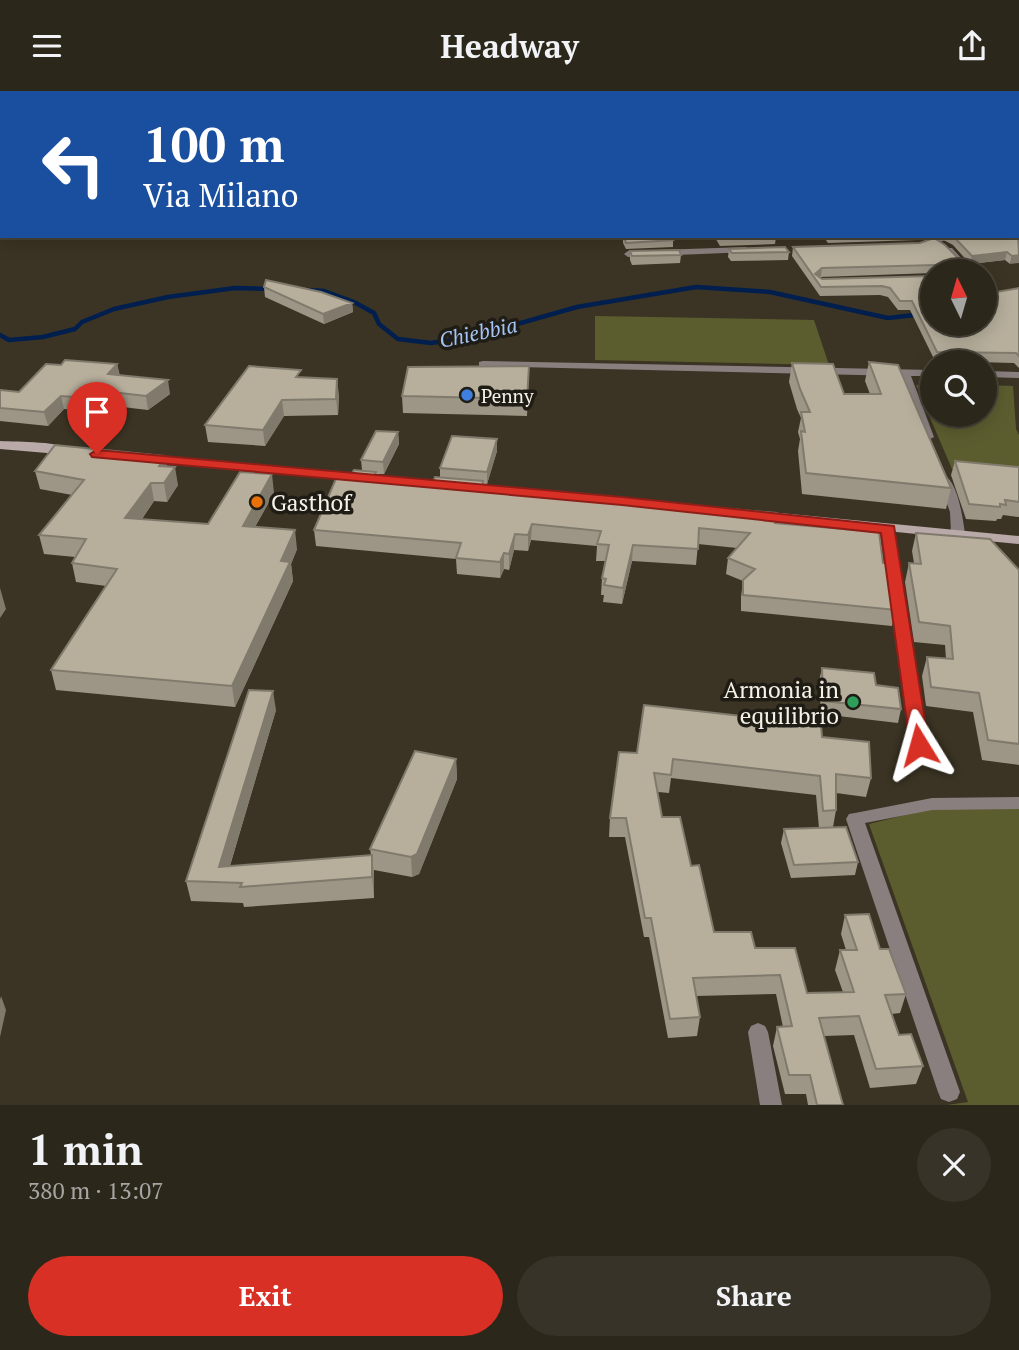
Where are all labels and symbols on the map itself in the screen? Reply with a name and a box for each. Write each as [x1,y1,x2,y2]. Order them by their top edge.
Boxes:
north arrow [920,259,998,336]
water label: Chiebbia [436,310,520,354]
pin [67,382,127,454]
place label: Penny [481,383,534,408]
marker: Penny [459,387,475,403]
place label: Gasthof [271,487,353,518]
marker: Gasthof [249,494,265,510]
place label: Armonia in equilibrio [724,674,839,731]
marker: Armonia in equilibrio [845,694,861,710]
position arrow [882,708,956,782]

